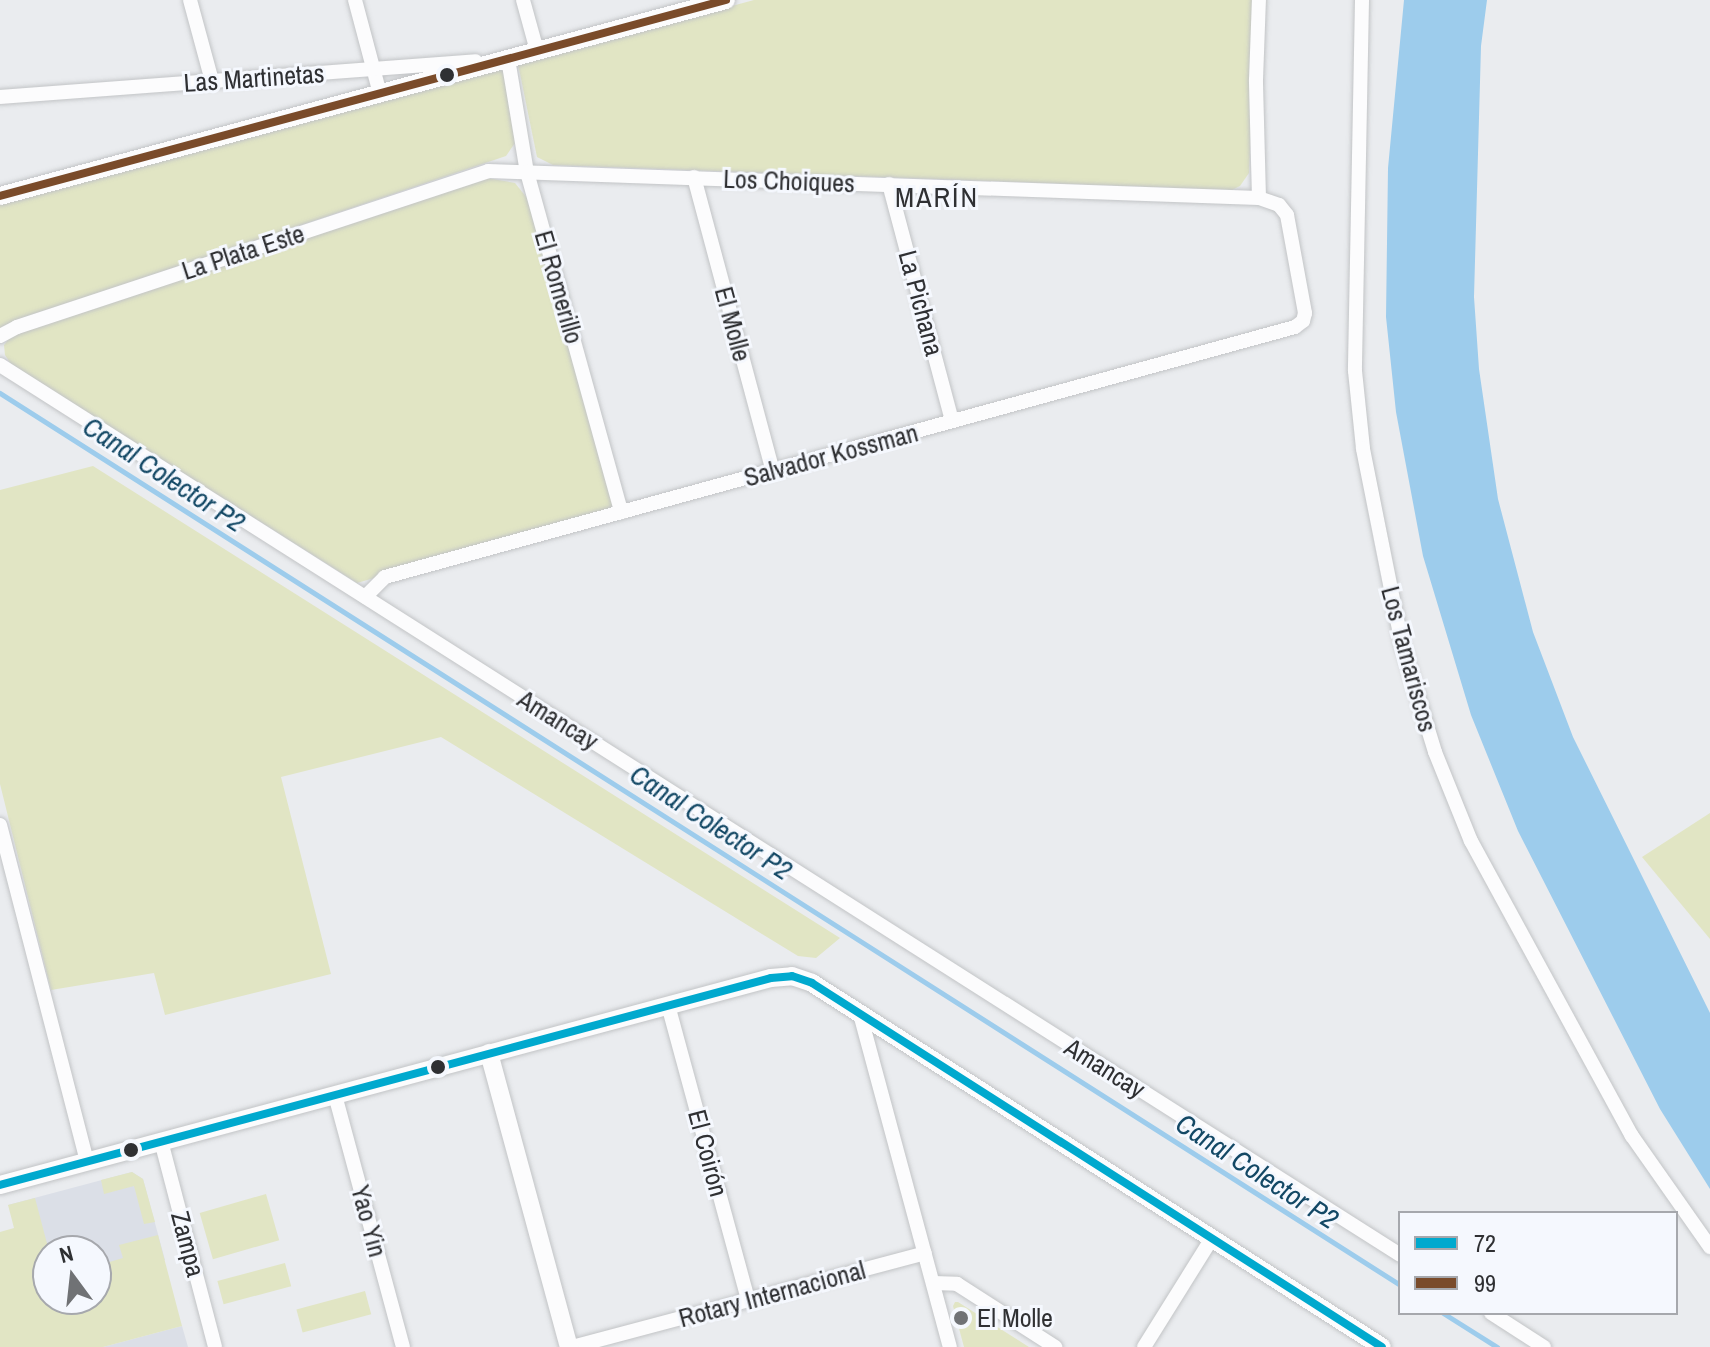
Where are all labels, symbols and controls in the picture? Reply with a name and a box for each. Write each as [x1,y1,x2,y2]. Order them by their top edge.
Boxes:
street label: Las Martinetas [183,58,325,98]
unlabelled marker [439,67,455,83]
street label: Los Choiques [723,163,855,199]
district label: MARÍN [895,180,979,214]
street label: La Plata Este [178,218,308,286]
street label: El Romerillo [528,227,590,347]
street label: La Pichana [892,247,950,359]
street label: El Molle [708,283,758,365]
water label: Canal Colector P2 [77,409,251,539]
street label: Salvador Kossman [741,417,921,493]
street label: Los Tamariscos [1375,583,1443,735]
street label: Amancay [512,683,604,757]
water label: Canal Colector P2 [624,757,798,887]
street label: Amancay [1059,1031,1151,1105]
unlabelled marker [430,1059,446,1075]
street label: El Coirón [681,1106,735,1200]
water label: Canal Colector P2 [1170,1106,1344,1236]
unlabelled marker [123,1142,139,1158]
street label: Yao Yin [344,1181,394,1261]
street label: Zampa [164,1208,212,1280]
legend [1398,1211,1678,1315]
text: 72 [1474,1227,1496,1259]
north arrow [32,1235,112,1315]
text: N [56,1238,76,1270]
street label: Rotary Internacional [675,1254,869,1334]
text: 99 [1474,1267,1496,1299]
place label: El Molle [977,1302,1053,1334]
marker: El Molle [952,1309,970,1327]

